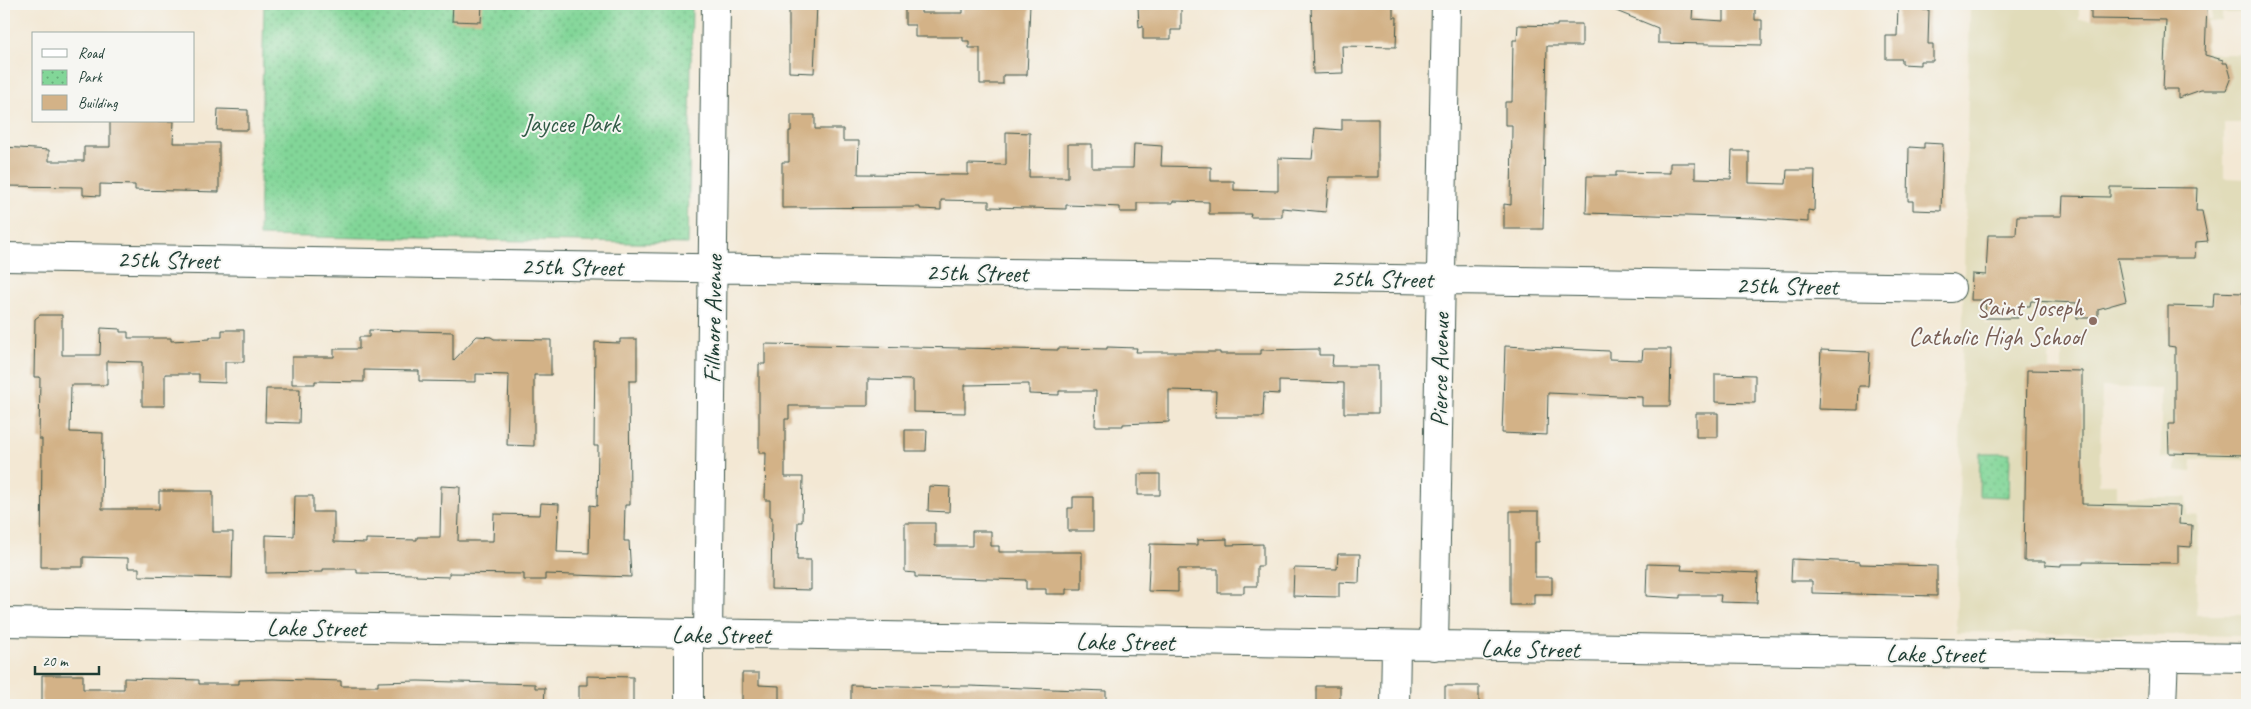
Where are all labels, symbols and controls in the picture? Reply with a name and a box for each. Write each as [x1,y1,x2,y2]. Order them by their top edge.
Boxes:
legend [32,32,195,122]
text: Road [78,44,105,63]
text: Park [78,68,103,87]
text: Building [78,94,118,113]
park label: Jaycee Park [521,108,621,140]
street label: 25th Street [117,243,222,277]
street label: 25th Street [521,250,626,284]
street label: Fillmore Avenue [696,253,730,383]
street label: 25th Street [926,256,1031,290]
street label: 25th Street [1331,262,1436,296]
street label: 25th Street [1736,269,1841,303]
place label: Saint Joseph Catholic High School [1908,292,2088,353]
street label: Pierce Avenue [1423,311,1457,427]
marker: Saint Joseph Catholic High School [2087,315,2099,327]
street label: Lake Street [266,611,368,645]
street label: Lake Street [671,618,773,652]
street label: Lake Street [1075,625,1177,659]
street label: Lake Street [1480,632,1582,666]
street label: Lake Street [1885,637,1987,671]
scale bar [35,644,99,676]
text: 20 m [42,652,69,671]

